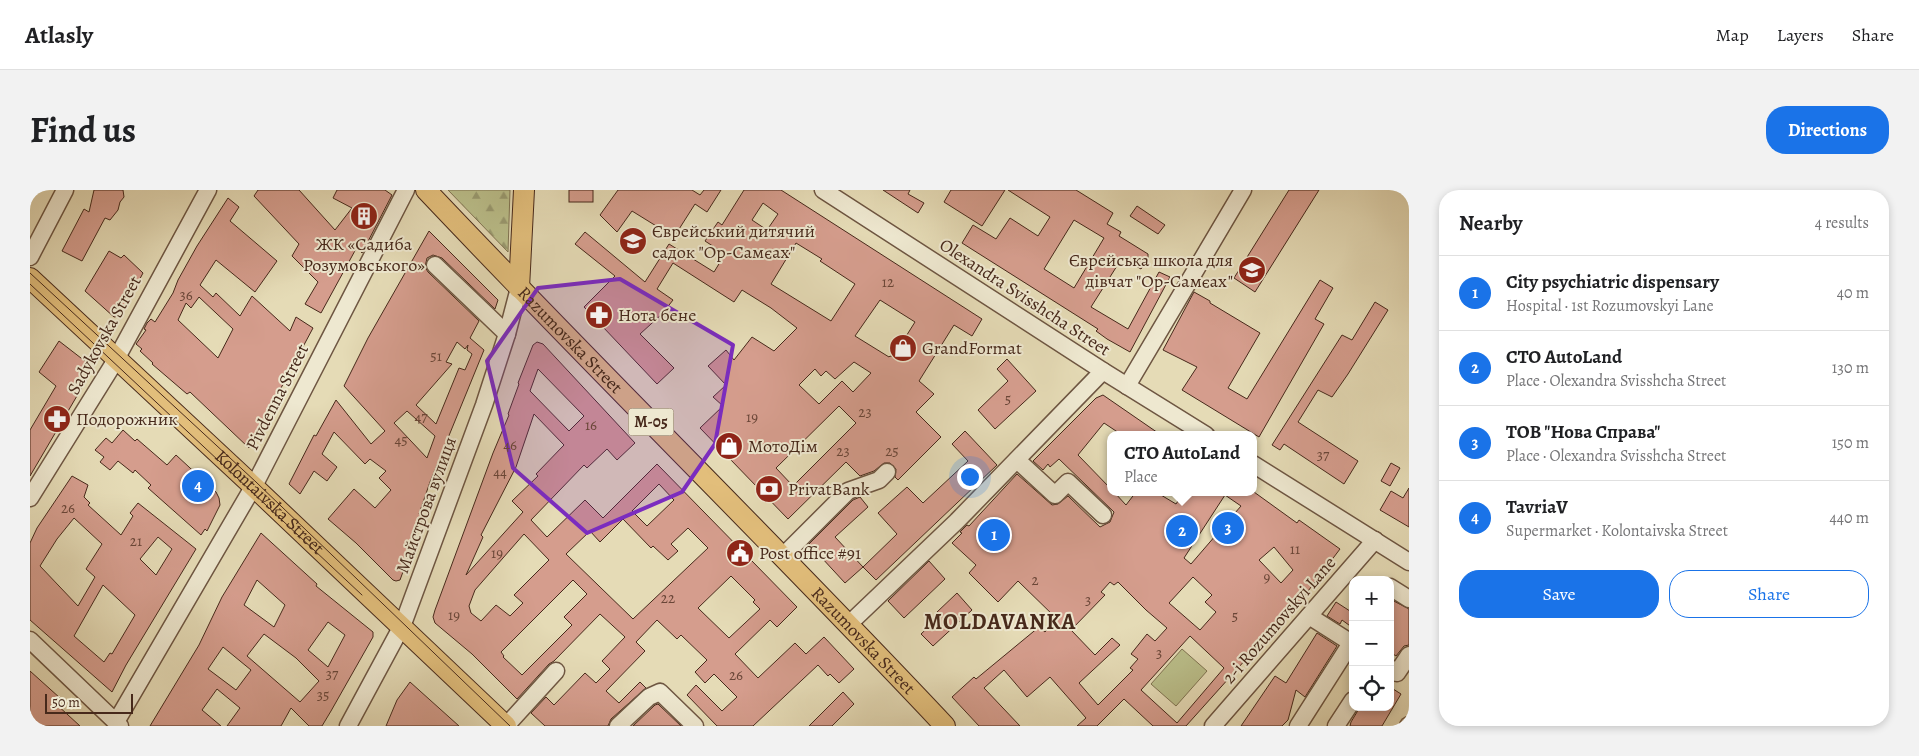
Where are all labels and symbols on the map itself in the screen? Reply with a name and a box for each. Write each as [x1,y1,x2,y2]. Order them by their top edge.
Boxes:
building icon: ЖК «Садиба Розумовського» [349,201,379,231]
place label: Єврейський дитячий садок "Ор-Самєах" [652,219,815,264]
school or university icon: Єврейський дитячий садок "Ор-Самєах" [618,226,648,256]
place label: ЖК «Садиба Розумовського» [303,232,425,277]
street label: Olexandra Svisshcha Street [935,233,1115,361]
place label: Єврейська школа для дівчат "Ор-Самєах" [1069,248,1233,293]
school or university icon: Єврейська школа для дівчат "Ор-Самєах" [1237,255,1267,285]
street label: Sadykovska Street [61,271,147,399]
house number: 12 [882,272,894,292]
street label: Razumovska Street [512,281,628,399]
house number: 36 [179,285,193,305]
pharmacy icon: Нота бене [584,300,614,330]
place label: Нота бене [618,303,697,327]
shop icon: GrandFormat [888,333,918,363]
place label: GrandFormat [922,336,1022,360]
street label: Pivdenna Street [240,340,314,454]
house number: 51 [430,346,442,366]
house number: 5 [1005,389,1011,409]
house number: 23 [858,402,872,422]
pharmacy icon: Подорожник [42,404,72,434]
place label: Подорожник [76,407,178,431]
house number: 47 [414,407,428,427]
house number: 19 [746,407,758,427]
road number: М-05 [628,408,674,436]
house number: 16 [585,415,597,435]
house number: 45 [394,430,408,450]
shop icon: МотоДім [714,431,744,461]
street label: Майстрова вулиця [390,433,462,577]
place label: МотоДім [748,434,818,458]
house number: 46 [503,435,517,455]
house number: 23 [836,441,850,461]
house number: 25 [885,441,899,461]
street label: Kolontaivska Street [210,444,330,560]
house number: 37 [1317,445,1330,465]
house number: 44 [493,462,507,482]
your location [957,464,983,490]
pin: 4 [182,467,214,505]
bank icon: PrivatBank [754,474,784,504]
place label: PrivatBank [788,477,870,501]
house number: 26 [61,498,75,518]
pin: 3 [1212,509,1244,547]
pin: 2 [1166,512,1198,550]
pin: 1 [978,516,1010,554]
house number: 21 [130,531,142,551]
public building icon: Post office #91 [725,538,755,568]
house number: 11 [1290,539,1300,559]
place label: Post office #91 [759,541,861,565]
house number: 19 [491,543,503,563]
street label: 2-i Rozumovskyi Lane [1217,551,1341,689]
house number: 9 [1264,567,1271,587]
house number: 2 [1031,570,1039,590]
street label: Razumovska Street [806,581,921,700]
house number: 22 [661,588,675,608]
house number: 3 [1085,590,1091,610]
house number: 19 [448,605,460,625]
house number: 5 [1232,606,1238,626]
district label: MOLDAVANKA [924,607,1076,637]
house number: 3 [1156,643,1162,663]
house number: 37 [326,664,339,684]
house number: 26 [729,665,743,685]
house number: 35 [317,685,329,705]
scale bar [45,691,132,714]

